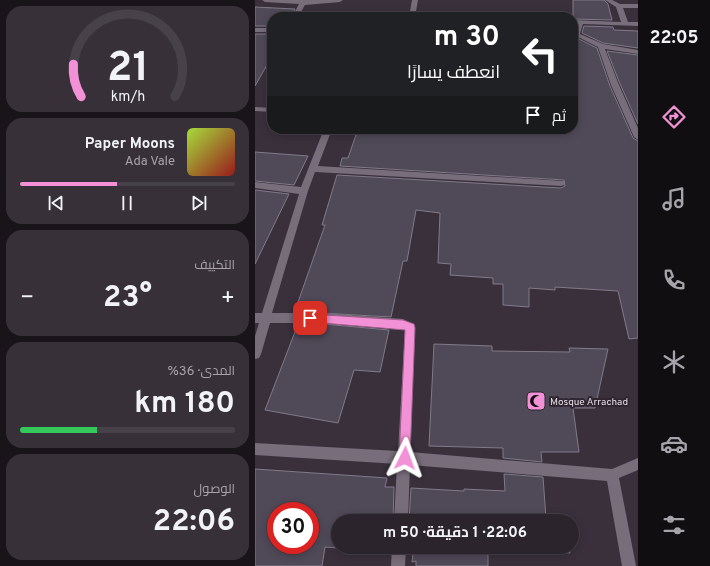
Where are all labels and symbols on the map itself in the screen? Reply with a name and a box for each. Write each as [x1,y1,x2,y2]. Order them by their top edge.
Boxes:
pin [293,301,327,335]
mosque icon: Mosque Arrachad [525,390,547,412]
place label: Mosque Arrachad [550,396,628,409]
position arrow [384,437,426,479]
speed limit sign: 30 [267,502,319,554]

